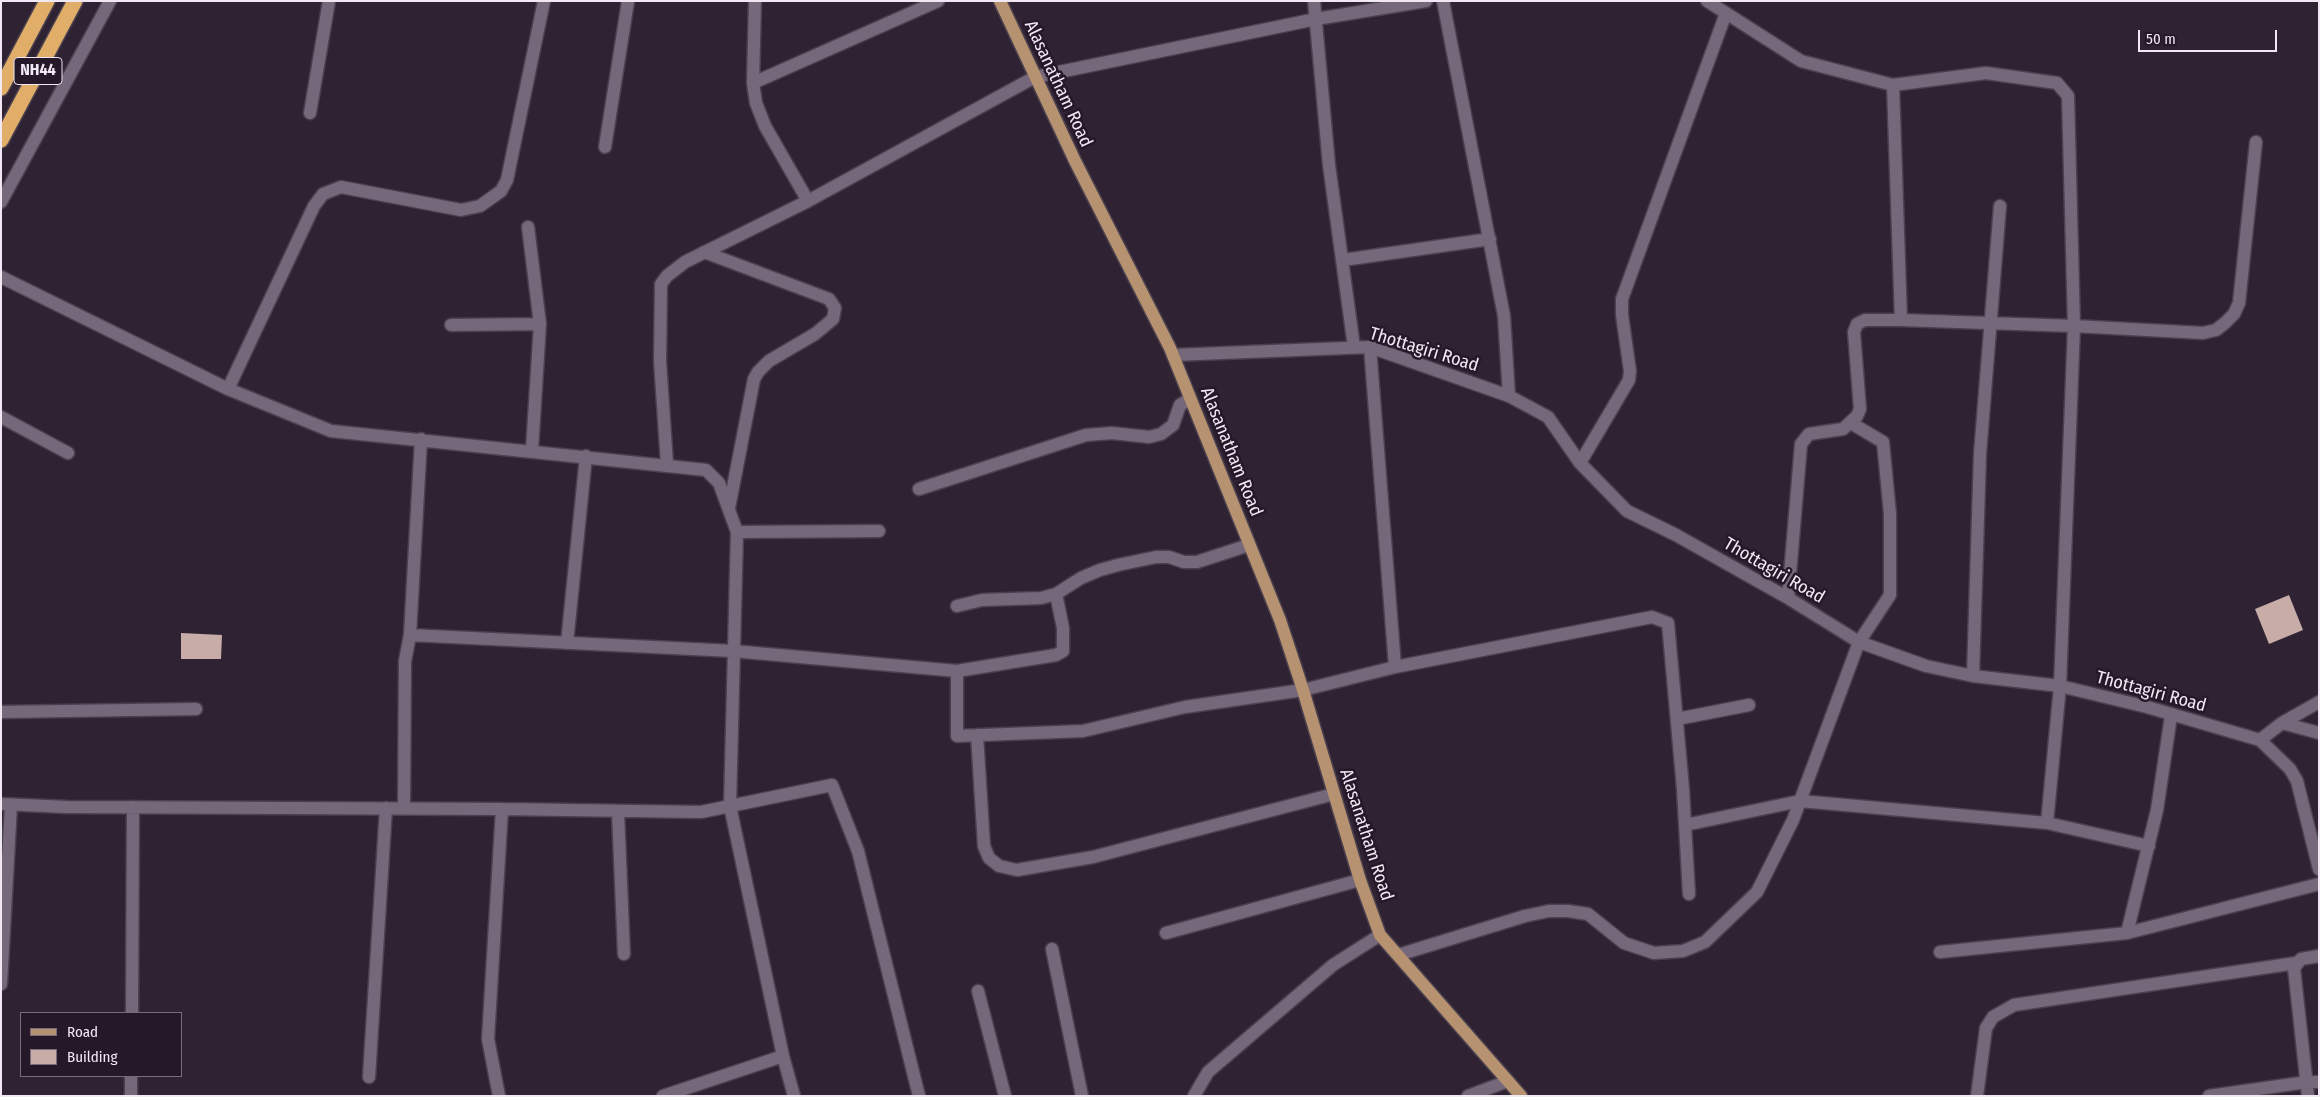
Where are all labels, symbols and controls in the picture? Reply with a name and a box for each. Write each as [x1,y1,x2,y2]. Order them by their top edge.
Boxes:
street label: Alasanatham Road [1019,17,1097,151]
scale bar [2140,20,2279,52]
text: 50 m [2146,30,2176,48]
road number: NH44 [14,58,62,84]
street label: Thottagiri Road [1367,323,1481,377]
street label: Alasanatham Road [1195,384,1267,520]
street label: Thottagiri Road [1720,533,1828,609]
street label: Thottagiri Road [2094,667,2208,717]
street label: Alasanatham Road [1335,766,1397,904]
legend [20,1012,182,1077]
text: Road [67,1023,98,1041]
text: Building [67,1048,118,1066]

